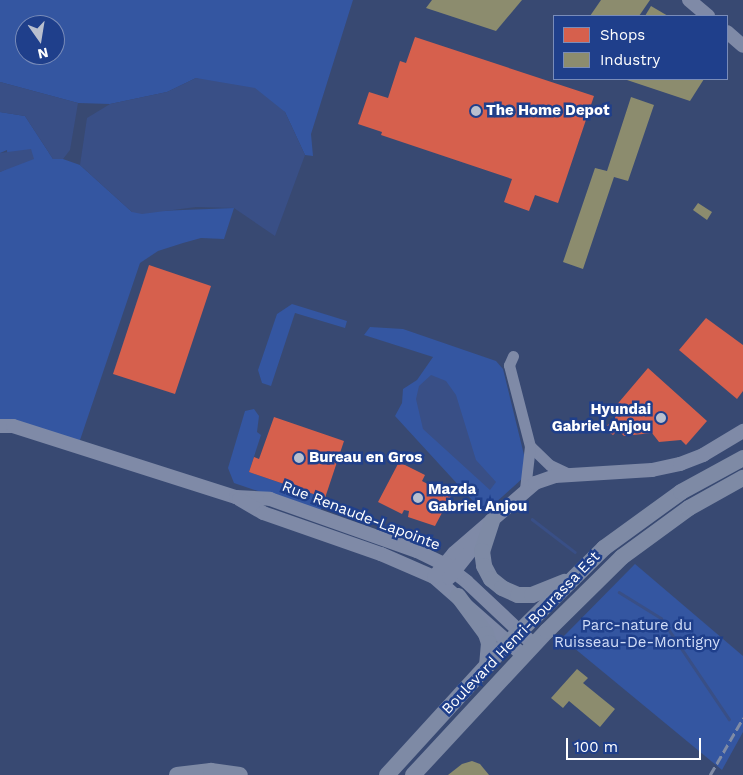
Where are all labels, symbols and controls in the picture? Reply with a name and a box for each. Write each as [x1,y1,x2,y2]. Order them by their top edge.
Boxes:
north arrow [15,15,65,65]
legend [553,15,728,80]
text: Shops [600,26,645,44]
text: N [36,45,50,63]
text: Industry [600,51,660,69]
place label: The Home Depot [486,102,609,120]
marker: The Home Depot [470,105,482,117]
place label: Hyundai Gabriel Anjou [551,400,651,435]
marker: Hyundai Gabriel Anjou [655,412,667,424]
place label: Bureau en Gros [309,449,422,467]
marker: Bureau en Gros [293,452,305,464]
street label: Rue Renaude-Lapointe [279,478,443,554]
place label: Mazda Gabriel Anjou [428,480,528,515]
marker: Mazda Gabriel Anjou [412,492,424,504]
street label: Boulevard Henri-Bourassa Est [438,548,604,718]
park label: Parc-nature du Ruisseau-De-Montigny [554,616,720,651]
scale bar [568,728,703,760]
text: 100 m [574,738,618,756]

